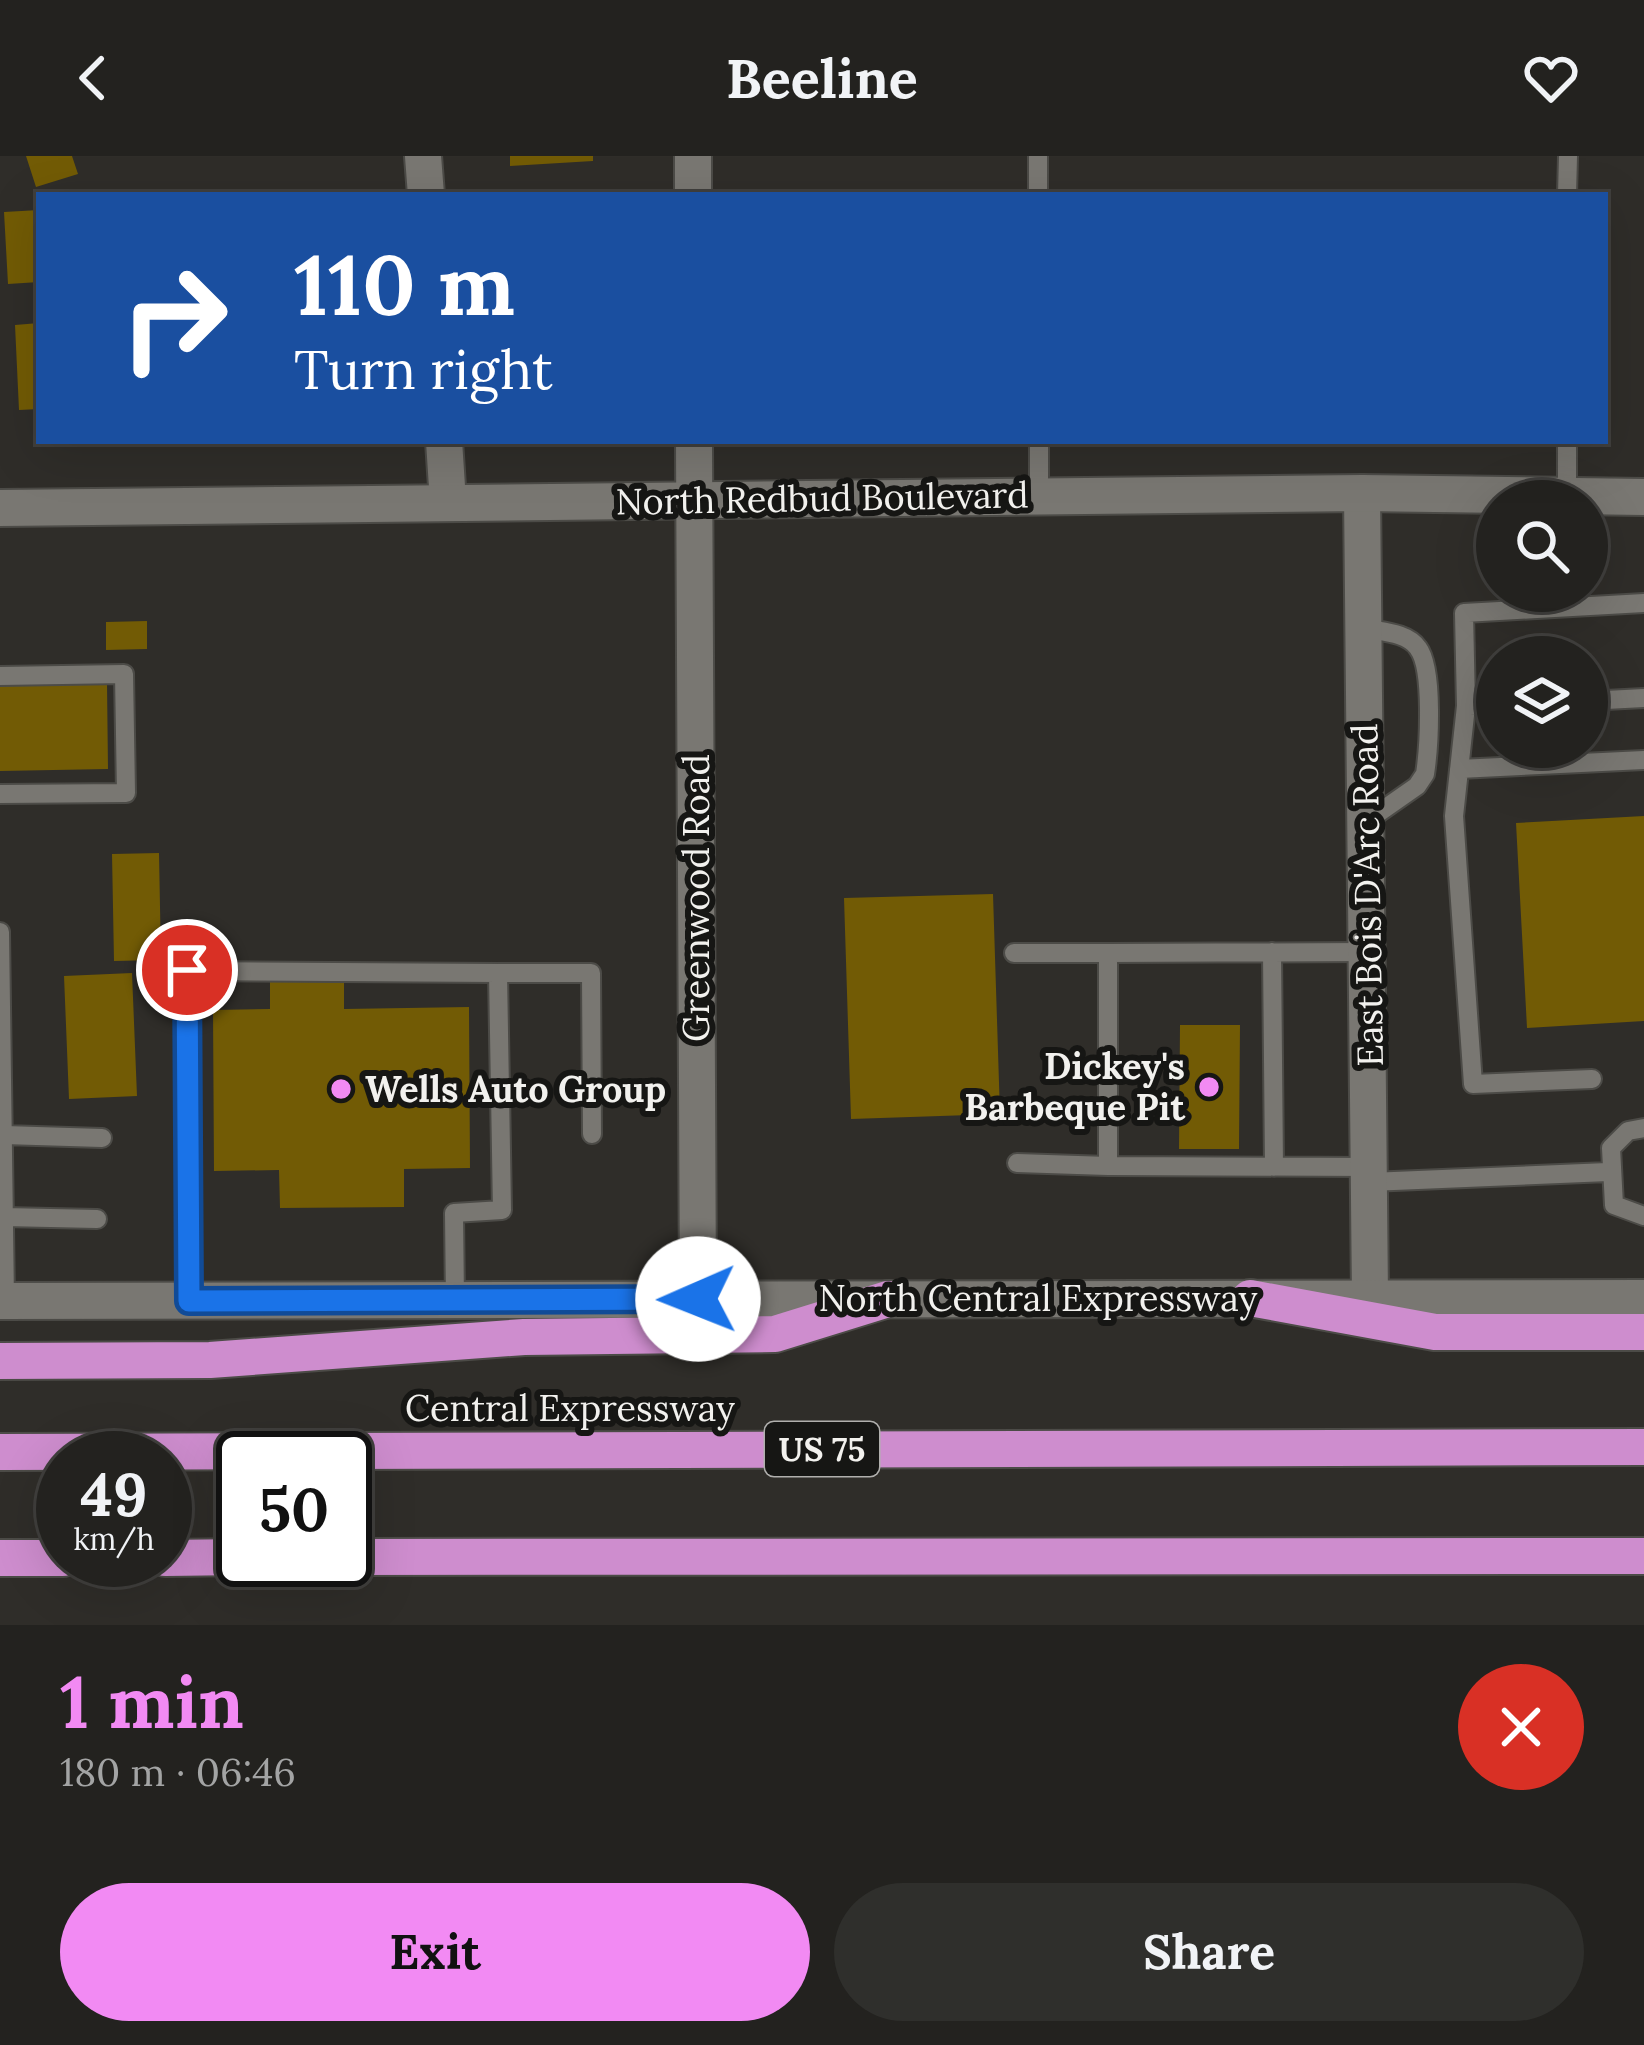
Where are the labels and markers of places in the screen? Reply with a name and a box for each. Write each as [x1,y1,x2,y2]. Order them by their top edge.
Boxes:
pin [136,919,238,1021]
place label: Dickey's Barbeque Pit [964,1043,1186,1130]
place label: Wells Auto Group [365,1066,666,1112]
marker: Dickey's Barbeque Pit [1196,1074,1222,1100]
marker: Wells Auto Group [328,1076,354,1102]

